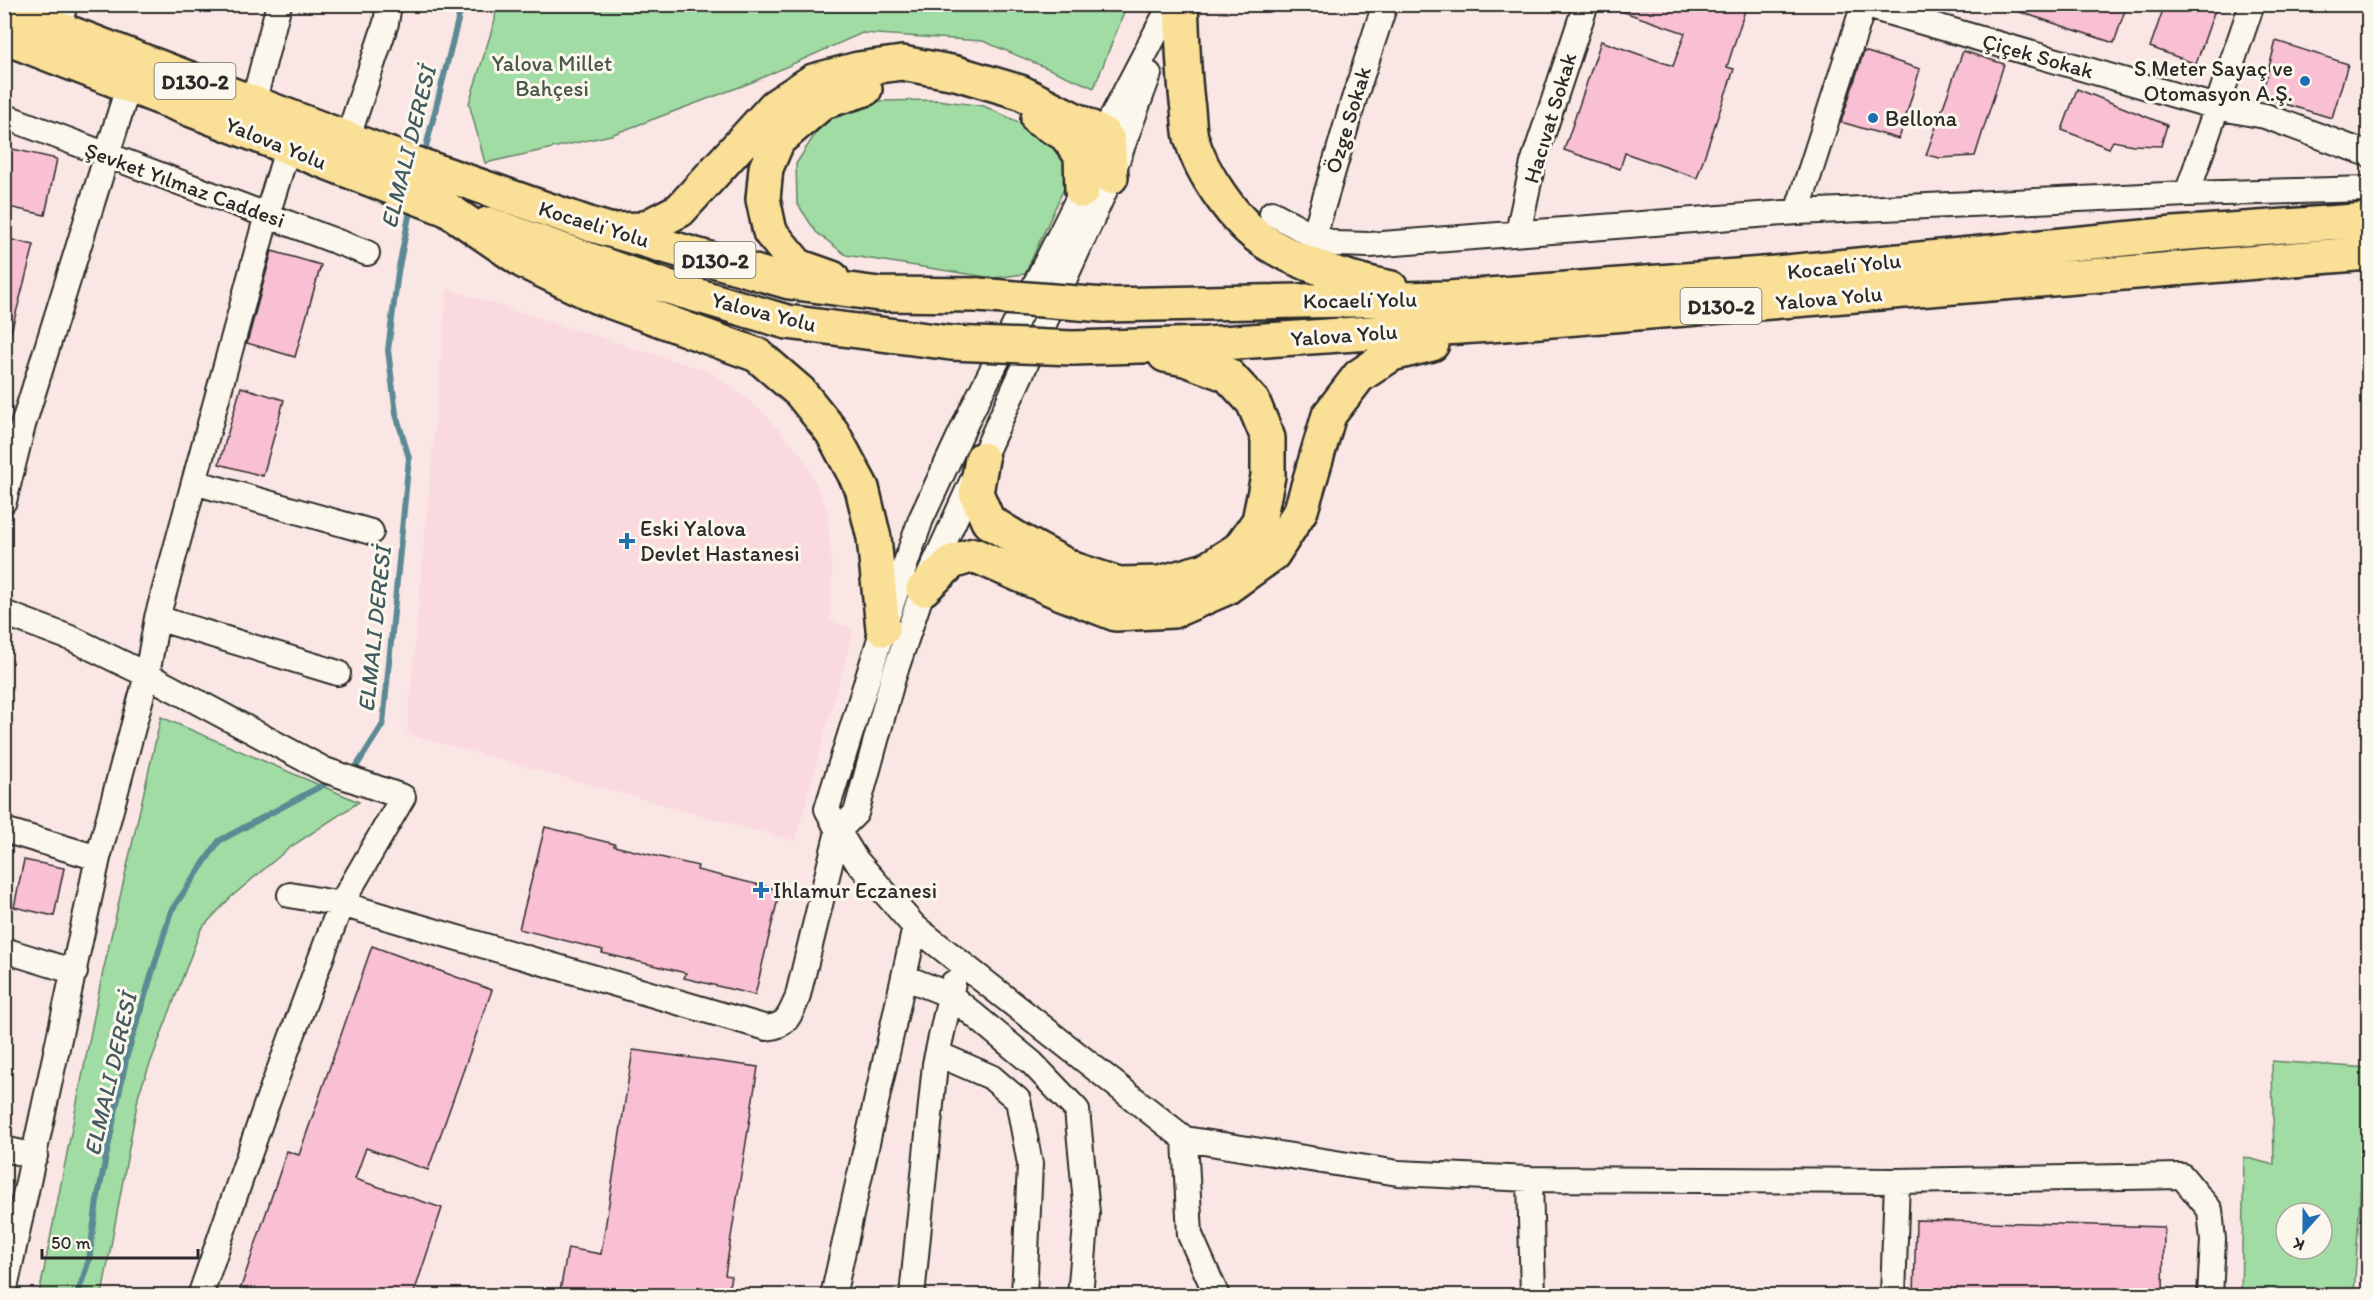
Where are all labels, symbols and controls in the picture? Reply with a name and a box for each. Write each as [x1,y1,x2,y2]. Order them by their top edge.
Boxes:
street label: Çiçek Sokak [1979,27,2097,85]
street label: Hacıvat Sokak [1517,49,1583,187]
park label: Yalova Millet Bahçesi [492,50,612,102]
place label: S Meter Sayaç ve Otomasyon A.Ş. [2134,55,2293,107]
water label: ELMALI DERESİ [374,60,443,231]
road number: D130-2 [154,63,236,99]
street label: Özge Sokak [1319,63,1377,177]
marker: S Meter Sayaç ve Otomasyon A.Ş. [2298,74,2312,88]
place label: Bellona [1885,105,1958,132]
street label: Yalova Yolu [221,110,331,176]
marker: Bellona [1866,111,1880,125]
street label: Şevket Yılmaz Caddesi [81,136,289,234]
street label: Kocaeli̇ Yolu [535,194,653,254]
road number: D130-2 [674,242,756,278]
street label: Kocaeli̇ Yolu [1786,247,1902,285]
street label: Yalova Yolu [1775,280,1883,316]
street label: Yalova Yolu [709,286,819,338]
street label: Kocaeli̇ Yolu [1303,286,1417,314]
road number: D130-2 [1680,288,1762,324]
street label: Yalova Yolu [1290,318,1398,352]
place label: Eski Yalova Devlet Hastanesi [640,515,800,567]
marker: Eski Yalova Devlet Hastanesi [618,532,636,550]
water label: ELMALI DERESİ [351,542,397,713]
place label: Ihlamur Eczanesi [773,877,937,904]
marker: Ihlamur Eczanesi [754,883,768,897]
water label: ELMALI DERESİ [77,987,144,1158]
north arrow [2274,1201,2334,1261]
scale bar [42,1222,198,1260]
text: 50 m [51,1232,91,1254]
text: K [2290,1234,2307,1255]

